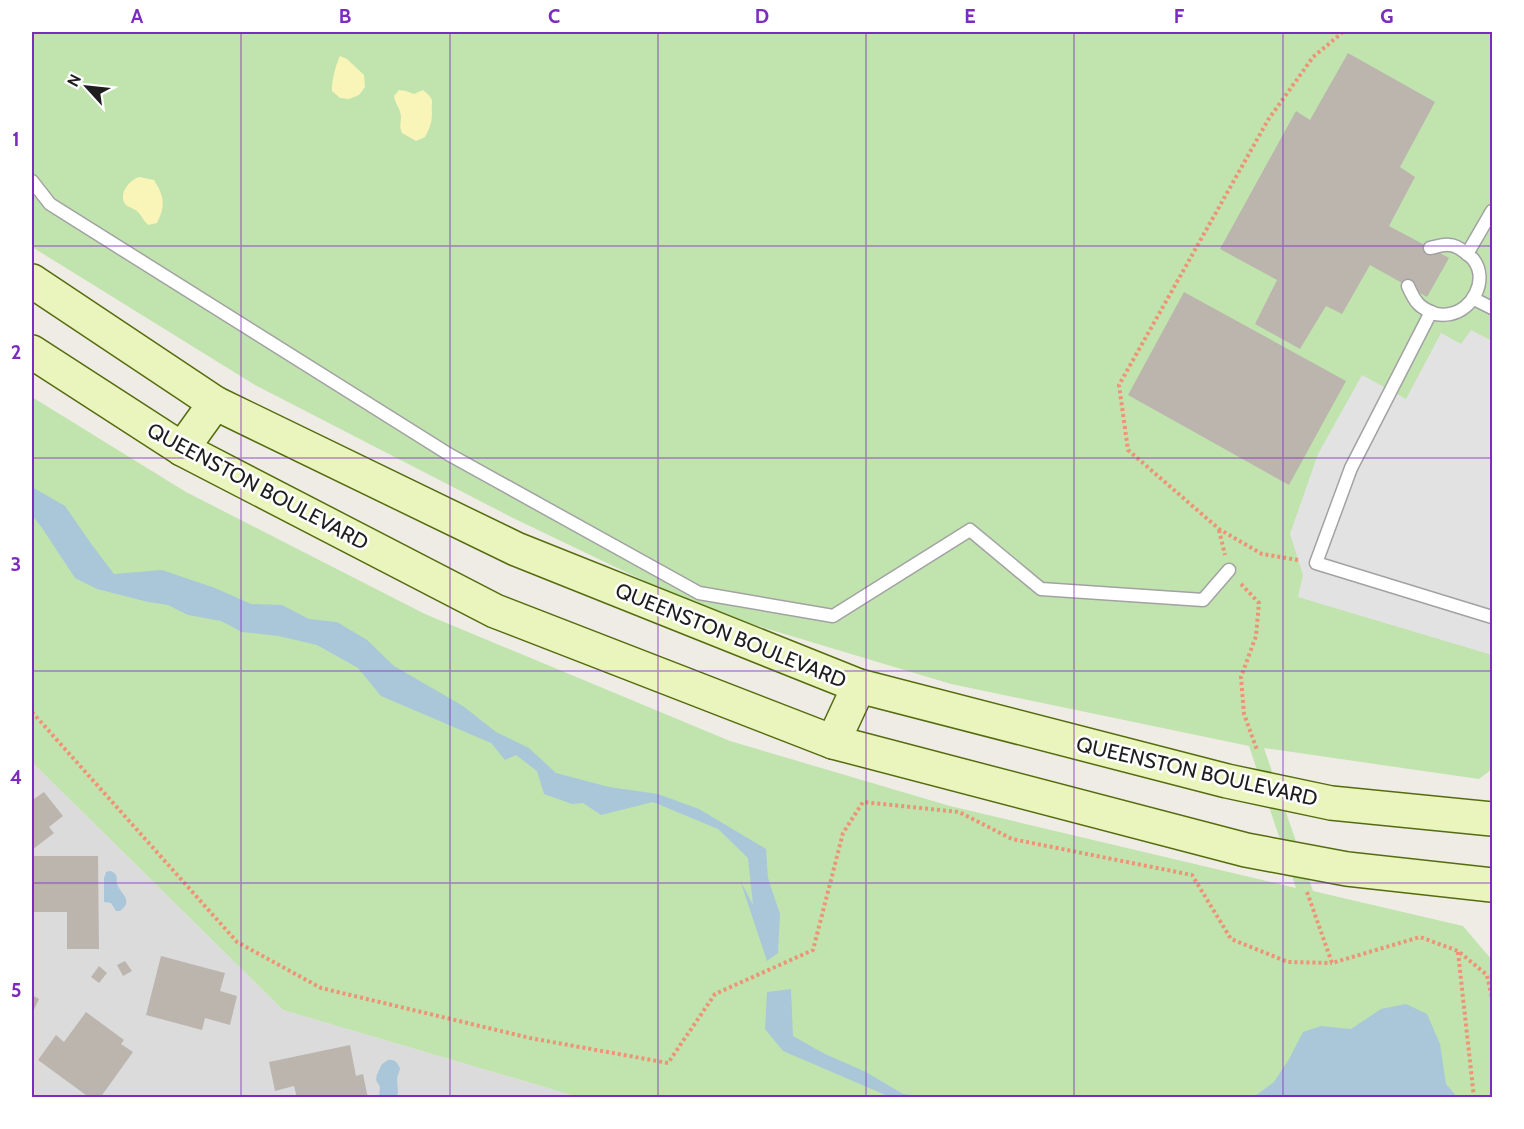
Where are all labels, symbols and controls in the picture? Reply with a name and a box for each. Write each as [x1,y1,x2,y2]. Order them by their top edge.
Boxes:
text: A [131,4,144,28]
text: B [339,4,351,28]
text: C [548,4,560,28]
text: D [755,4,769,28]
text: E [964,4,976,28]
text: F [1174,4,1185,28]
text: G [1380,4,1394,28]
north arrow [57,57,117,117]
text: N [63,71,85,90]
text: 1 [12,127,20,151]
text: 2 [11,340,21,364]
street label: QUEENSTON BOULEVARD [143,417,373,555]
text: 3 [11,552,21,576]
street label: QUEENSTON BOULEVARD [612,577,850,693]
street label: QUEENSTON BOULEVARD [1074,731,1320,811]
text: 4 [10,765,22,789]
text: 5 [11,978,21,1002]

